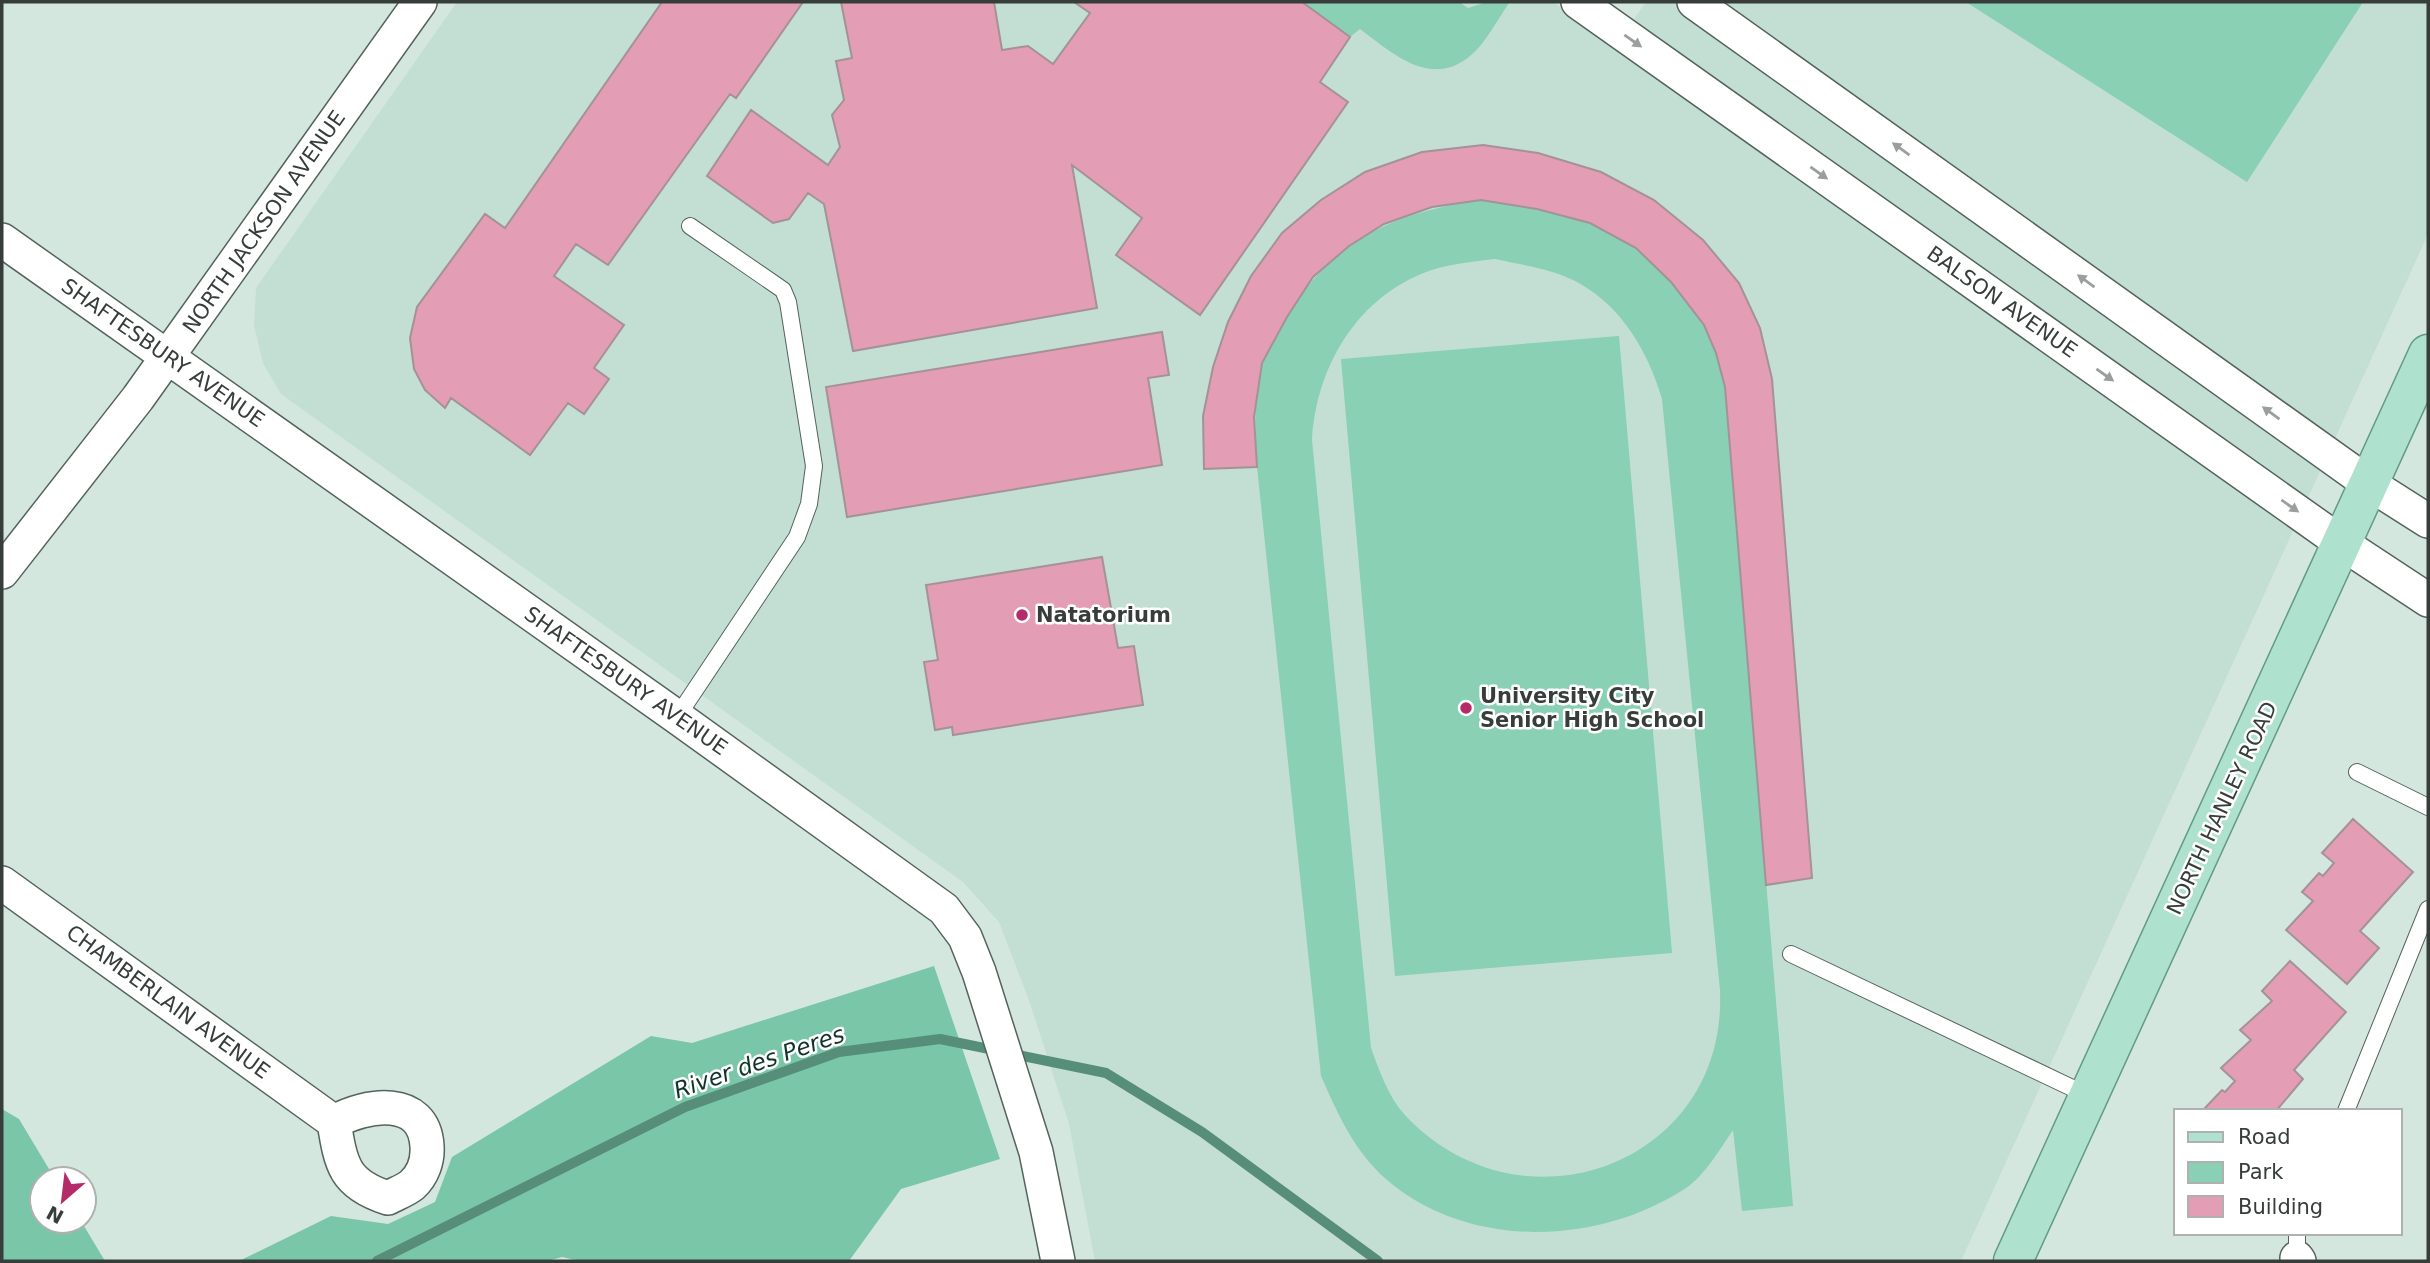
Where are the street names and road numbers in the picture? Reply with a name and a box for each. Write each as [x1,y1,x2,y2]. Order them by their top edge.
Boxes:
street label: NORTH JACKSON AVENUE [178,106,350,338]
street label: BALSON AVENUE [1922,241,2082,363]
street label: SHAFTESBURY AVENUE [57,274,269,432]
street label: SHAFTESBURY AVENUE [520,602,732,760]
street label: NORTH HANLEY ROAD [2162,698,2282,918]
street label: CHAMBERLAIN AVENUE [62,920,274,1084]

